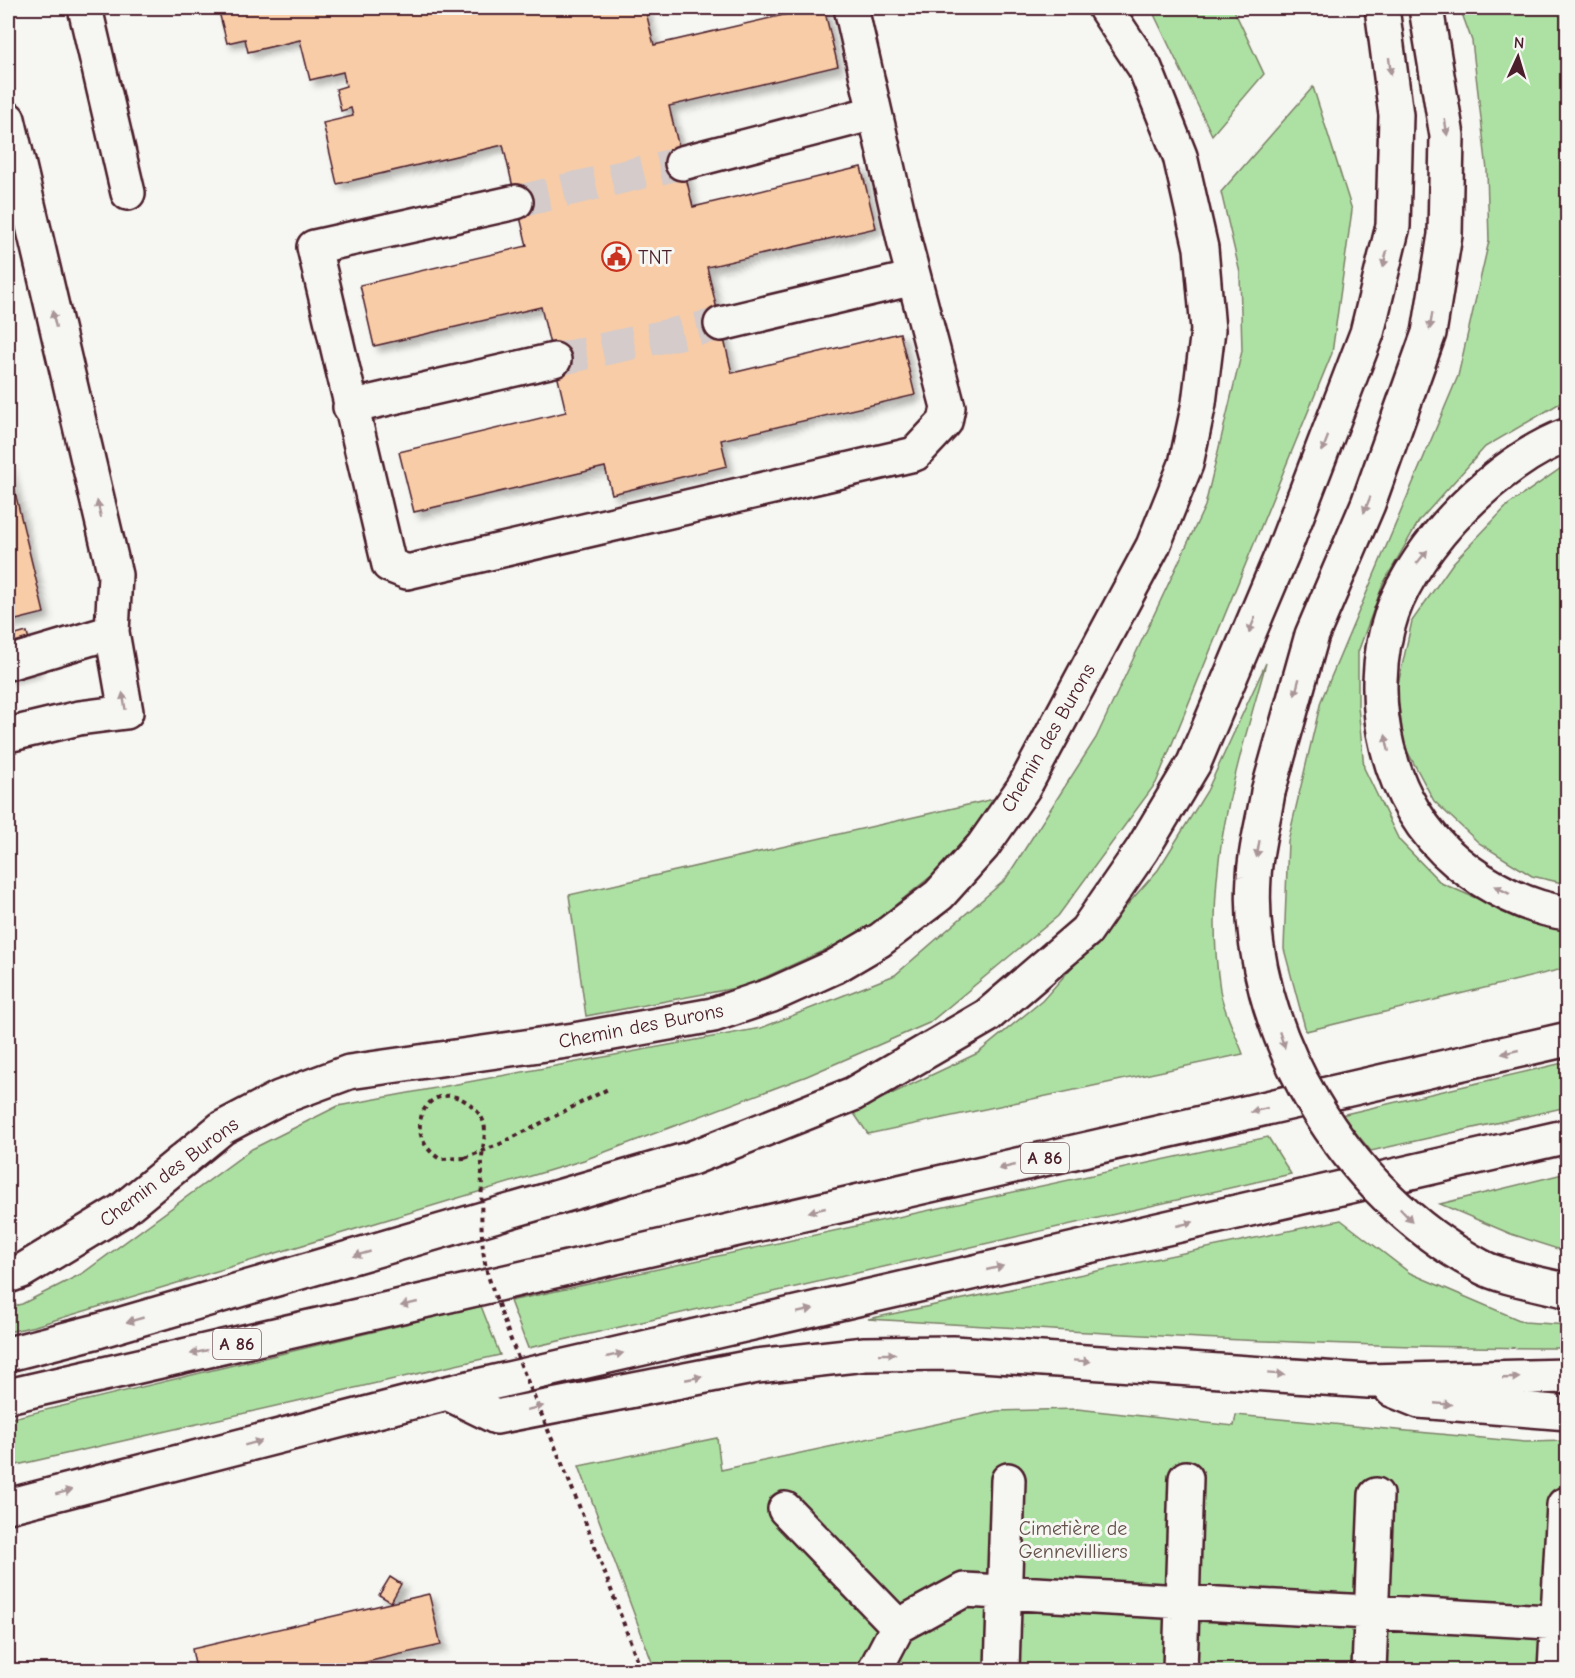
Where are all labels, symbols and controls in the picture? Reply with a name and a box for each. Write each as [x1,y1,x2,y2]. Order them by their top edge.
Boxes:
north arrow [1488,27,1548,87]
text: N [1513,34,1525,52]
one-way arrow [1385,56,1394,75]
one-way arrow [1441,118,1450,137]
public building icon: TNT [601,241,633,273]
place label: TNT [638,246,673,269]
one-way arrow [1379,250,1389,268]
one-way arrow [49,310,59,328]
one-way arrow [1426,312,1435,331]
one-way arrow [1319,435,1329,453]
one-way arrow [1362,497,1372,515]
one-way arrow [94,499,103,518]
one-way arrow [1415,550,1427,565]
one-way arrow [1248,617,1257,634]
street label: Chemin des Burons [996,660,1100,816]
one-way arrow [1292,678,1301,696]
one-way arrow [119,691,128,710]
one-way arrow [1382,733,1391,752]
one-way arrow [1254,840,1263,859]
one-way arrow [1493,886,1511,896]
street label: Chemin des Burons [557,999,725,1053]
one-way arrow [1278,1031,1287,1049]
one-way arrow [1501,1048,1520,1058]
one-way arrow [1250,1105,1268,1115]
street label: Chemin des Burons [95,1112,243,1232]
road number: A 86 [1021,1143,1069,1173]
one-way arrow [998,1162,1017,1172]
one-way arrow [807,1206,826,1215]
one-way arrow [1398,1208,1412,1222]
one-way arrow [1176,1218,1194,1228]
one-way arrow [353,1250,371,1259]
one-way arrow [986,1262,1004,1272]
one-way arrow [400,1299,418,1309]
one-way arrow [796,1306,814,1316]
one-way arrow [126,1316,144,1325]
road number: A 86 [213,1329,261,1359]
one-way arrow [189,1348,208,1358]
one-way arrow [877,1349,896,1359]
one-way arrow [606,1350,624,1360]
one-way arrow [1072,1357,1091,1366]
one-way arrow [1267,1370,1286,1379]
one-way arrow [684,1373,703,1382]
one-way arrow [1501,1373,1520,1383]
one-way arrow [1434,1399,1453,1409]
one-way arrow [526,1403,544,1413]
one-way arrow [244,1438,262,1447]
one-way arrow [55,1486,73,1496]
park label: Cimetière de Gennevilliers [1019,1517,1127,1563]

